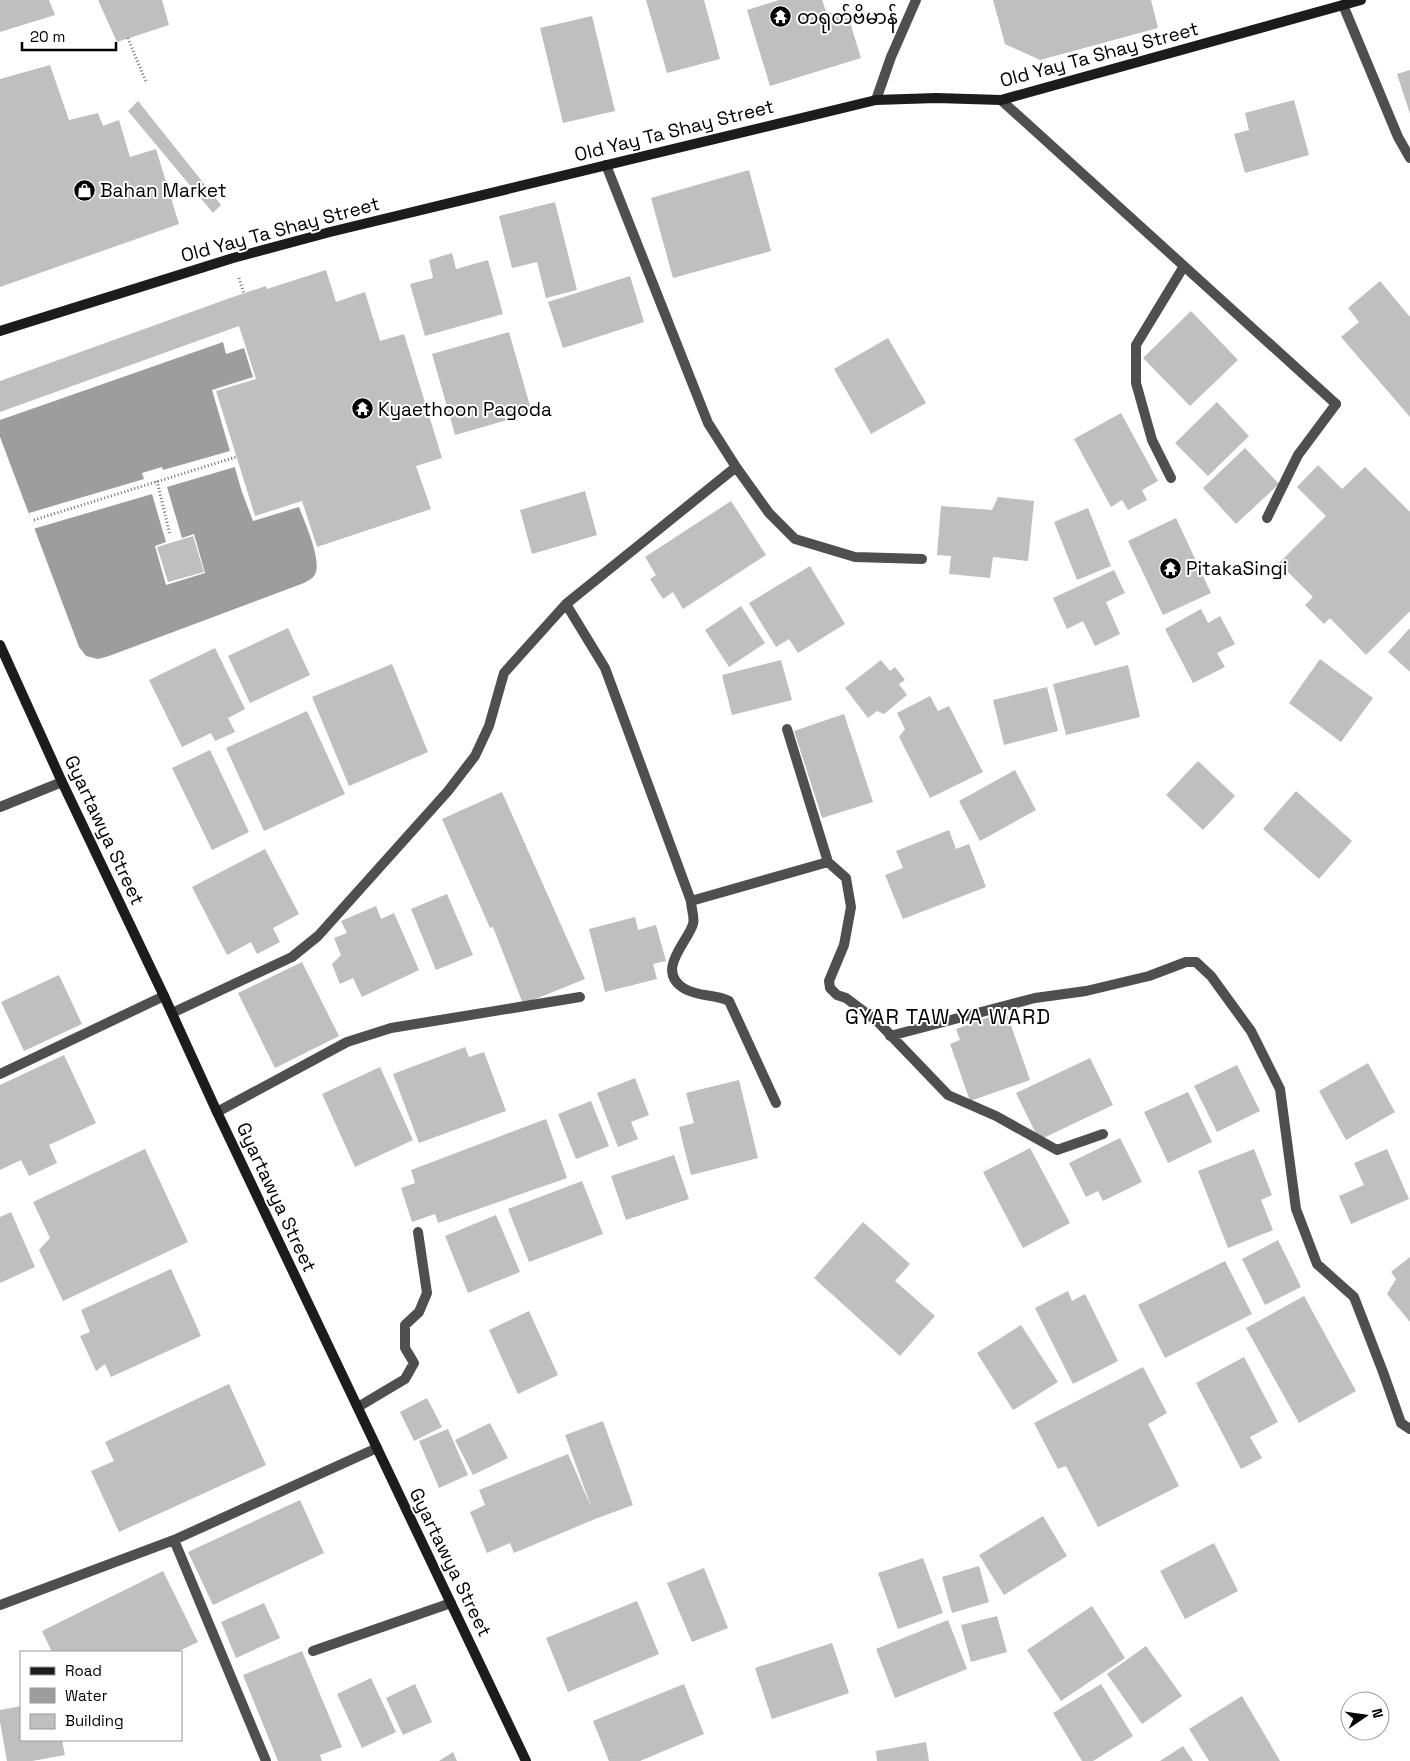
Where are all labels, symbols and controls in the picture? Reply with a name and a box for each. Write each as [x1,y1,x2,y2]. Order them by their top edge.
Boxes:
place label: တရုတ်ဗိမာန် [797,3,898,34]
temple icon: တရုတ်ဗိမာန် [769,5,793,29]
street label: Old Yay Ta Shay Street [997,16,1201,93]
scale bar [22,20,116,52]
text: 20 m [30,27,65,46]
street label: Old Yay Ta Shay Street [572,94,777,167]
shop icon: Bahan Market [72,178,96,202]
place label: Bahan Market [100,178,226,203]
street label: Old Yay Ta Shay Street [178,191,382,268]
temple icon: Kyaethoon Pagoda [350,397,374,421]
place label: Kyaethoon Pagoda [378,397,552,422]
temple icon: PitakaSingi [1158,556,1182,580]
place label: PitakaSingi [1186,556,1287,581]
street label: Gyartawya Street [59,751,150,909]
district label: GYAR TAW YA WARD [845,1003,1051,1030]
street label: Gyartawya Street [231,1118,322,1276]
street label: Gyartawya Street [404,1484,497,1641]
legend [20,1651,182,1741]
text: Road [65,1661,102,1680]
text: Water [65,1686,108,1705]
north arrow [1340,1691,1390,1741]
text: N [1368,1706,1387,1720]
text: Building [65,1711,124,1730]

